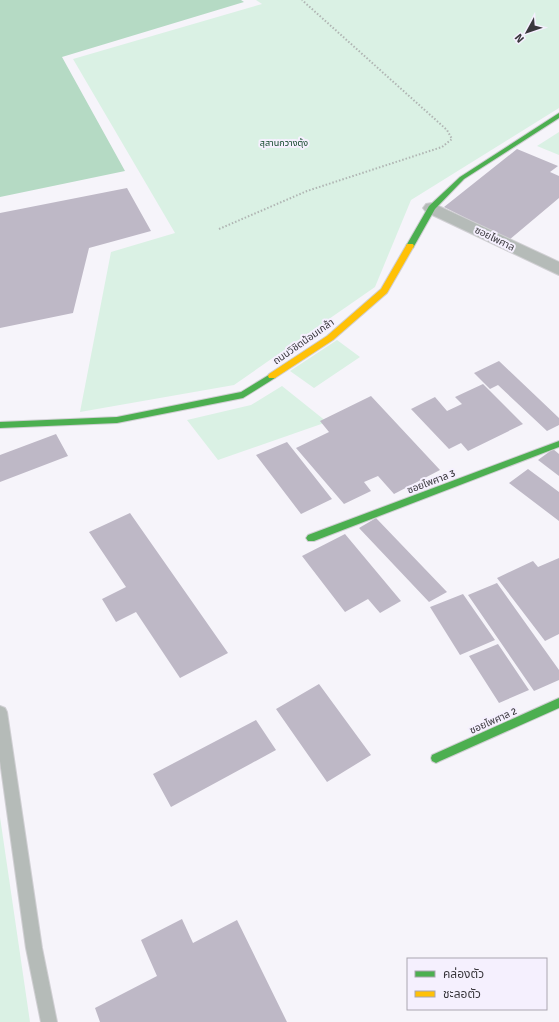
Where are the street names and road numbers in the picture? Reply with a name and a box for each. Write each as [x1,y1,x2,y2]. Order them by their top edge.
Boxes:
street label: ซอยไพศาล [473,224,517,254]
street label: ถนนวิชิตน้อมเกล้า [271,316,336,367]
street label: ซอยไพศาล 3 [406,467,457,497]
street label: ซอยไพศาล 2 [468,705,519,737]

